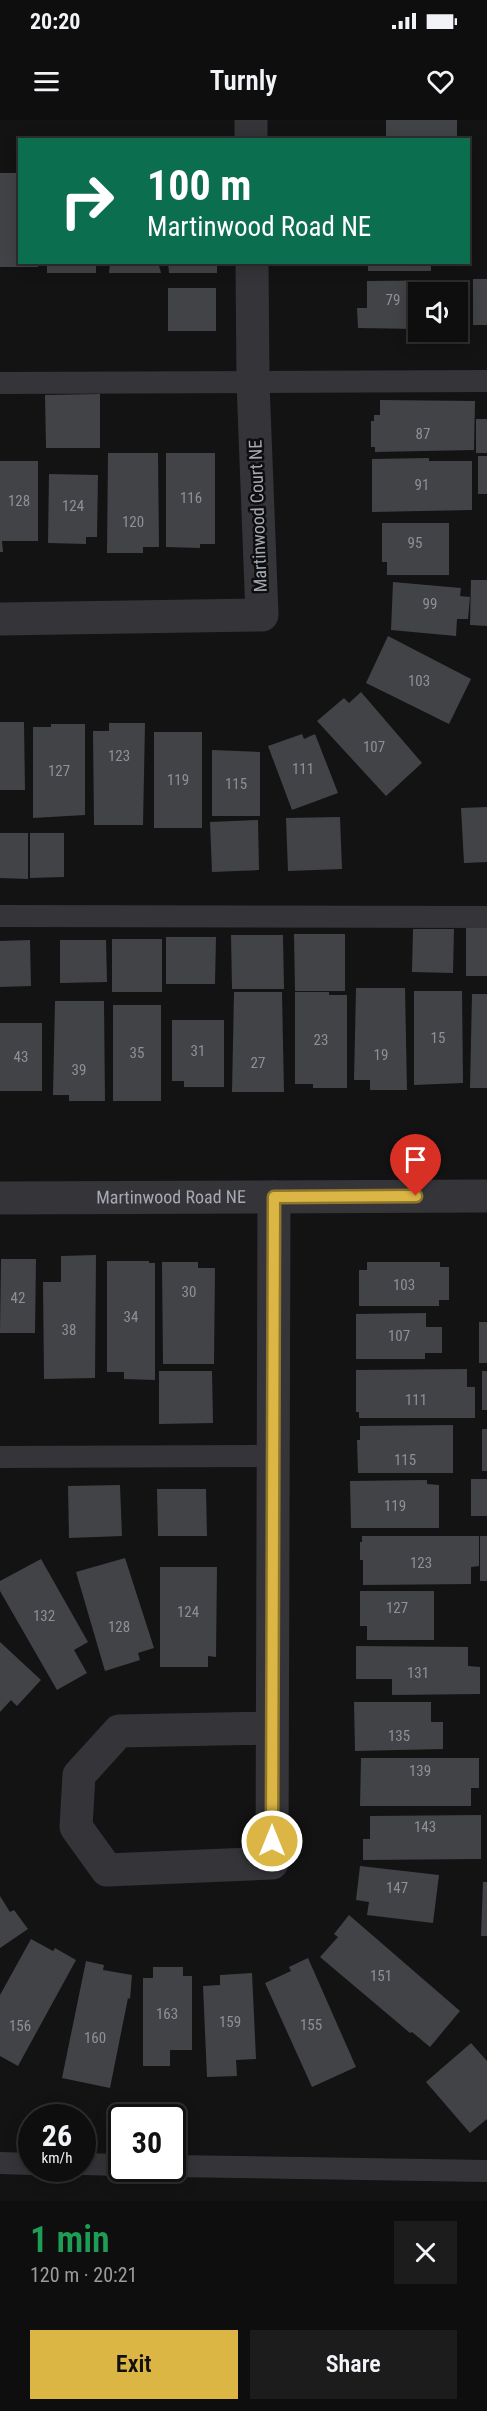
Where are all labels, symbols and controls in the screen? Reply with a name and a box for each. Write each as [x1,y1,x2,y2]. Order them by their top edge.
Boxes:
text: 20:20 [30,9,81,34]
icon: menu [30,65,63,98]
text: Turnly [210,65,277,97]
icon: heart [424,65,457,98]
text: 100 m [147,161,252,210]
icon: right [48,162,126,240]
text: Martinwood Road NE [147,211,371,243]
map controls [408,282,468,342]
button: sound [408,282,468,342]
house number: 79 [386,291,400,309]
house number: 87 [416,425,430,443]
street label: Martinwood Court NE [244,439,271,593]
house number: 91 [415,476,429,494]
house number: 116 [180,489,202,507]
house number: 128 [8,492,30,510]
house number: 124 [62,497,84,515]
house number: 120 [122,513,144,531]
house number: 95 [408,534,422,552]
house number: 99 [423,595,437,613]
house number: 103 [408,672,430,690]
house number: 107 [363,738,385,756]
house number: 123 [108,747,130,765]
house number: 111 [292,760,314,778]
house number: 127 [48,762,70,780]
house number: 119 [167,771,189,789]
house number: 115 [225,775,247,793]
house number: 15 [431,1029,445,1047]
house number: 23 [314,1031,328,1049]
house number: 31 [191,1042,205,1060]
house number: 35 [130,1044,144,1062]
house number: 19 [374,1046,388,1064]
house number: 43 [14,1048,28,1066]
house number: 27 [251,1054,265,1072]
house number: 39 [72,1061,86,1079]
pin [390,1134,441,1196]
icon: arrive [399,1143,432,1176]
street label: Martinwood Road NE [96,1186,246,1208]
house number: 103 [393,1276,415,1294]
house number: 30 [182,1283,196,1301]
house number: 42 [11,1289,25,1307]
house number: 34 [124,1308,138,1326]
house number: 38 [62,1321,76,1339]
house number: 107 [388,1327,410,1345]
house number: 111 [405,1391,427,1409]
house number: 115 [394,1451,416,1469]
house number: 119 [384,1497,406,1515]
house number: 123 [410,1554,432,1572]
house number: 127 [386,1599,408,1617]
house number: 124 [177,1603,199,1621]
house number: 132 [33,1607,55,1625]
house number: 128 [108,1618,130,1636]
house number: 131 [407,1664,429,1682]
house number: 135 [388,1727,410,1745]
house number: 139 [409,1762,431,1780]
position arrow [240,1809,304,1873]
house number: 143 [414,1818,436,1836]
house number: 147 [386,1879,408,1897]
house number: 151 [370,1967,392,1985]
house number: 163 [156,2005,178,2023]
house number: 159 [219,2013,241,2031]
house number: 155 [300,2016,322,2034]
house number: 156 [9,2017,31,2035]
house number: 160 [84,2029,106,2047]
speed limit sign: 30 [108,2104,186,2182]
text: 26 [42,2118,72,2153]
text: km/h [42,2149,72,2167]
text: 1 min [30,2219,110,2261]
button: close [394,2221,457,2284]
text: 120 m · 20:21 [30,2263,137,2287]
button: Exit [30,2330,238,2399]
button: Share [250,2330,457,2399]

